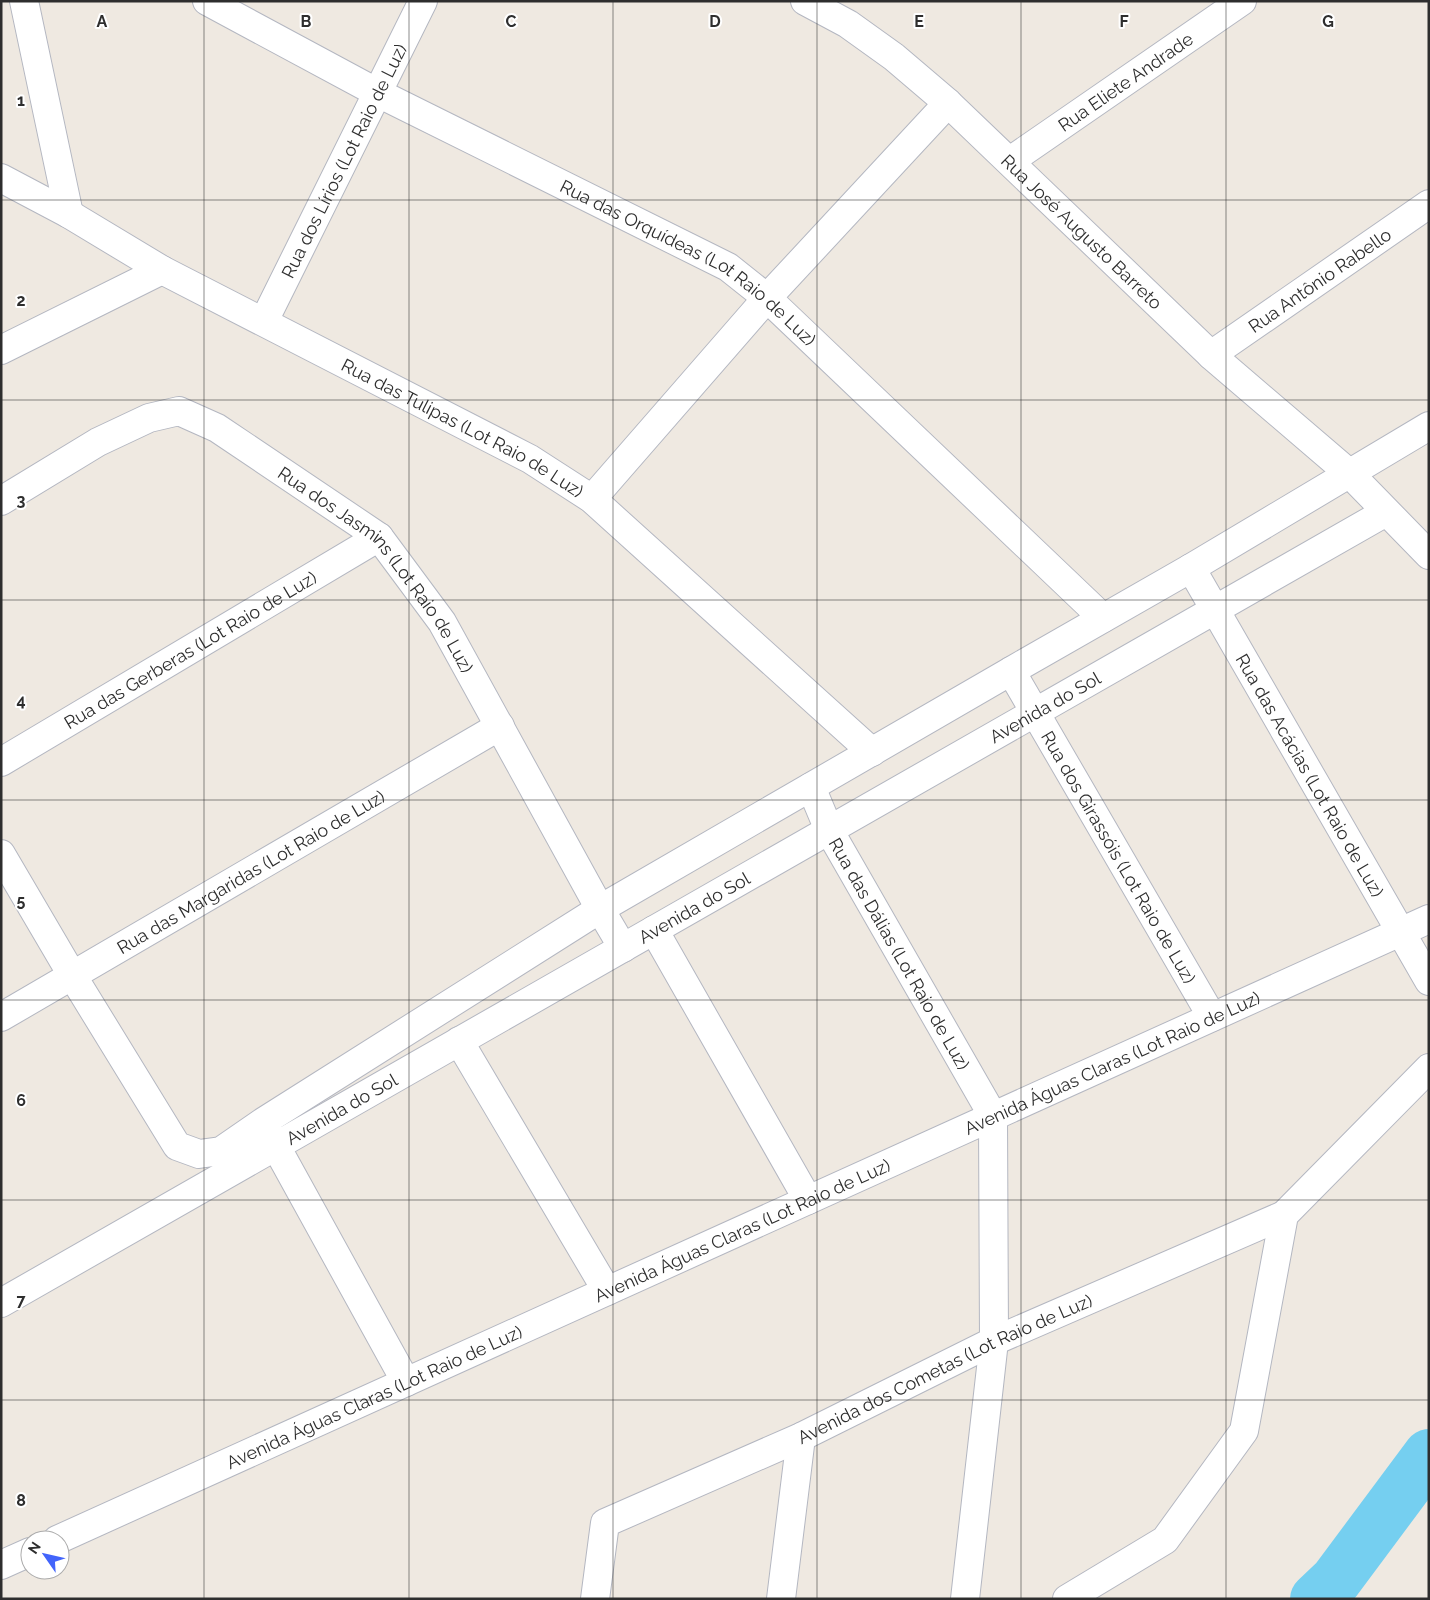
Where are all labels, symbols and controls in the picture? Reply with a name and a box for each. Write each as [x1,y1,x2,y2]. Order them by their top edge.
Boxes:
text: A [97,12,108,31]
text: B [301,12,312,31]
text: C [506,12,517,31]
text: D [709,12,721,31]
text: E [914,12,924,31]
text: F [1119,12,1129,31]
text: G [1322,12,1334,31]
street label: Rua Eliete Andrade [1054,27,1197,135]
street label: Rua dos Lírios (Lot Raio de Luz) [277,40,411,281]
text: 1 [17,91,25,110]
street label: Rua José Augusto Barreto [997,150,1167,313]
street label: Rua das Orquídeas (Lot Raio de Luz) [557,175,821,350]
street label: Rua Antônio Rabello [1244,223,1395,337]
text: 2 [16,291,26,310]
street label: Rua das Tulipas (Lot Raio de Luz) [338,354,588,501]
street label: Rua dos Jasmins (Lot Raio de Luz) [274,462,478,676]
text: 3 [17,491,26,510]
street label: Rua das Gerberas (Lot Raio de Luz) [60,566,320,733]
street label: Rua das Acácias (Lot Raio de Luz) [1232,650,1389,901]
street label: Avenida do Sol [985,667,1104,747]
text: 4 [16,691,26,710]
street label: Rua dos Girassóis (Lot Raio de Luz) [1037,727,1201,987]
street label: Rua das Margaridas (Lot Raio de Luz) [113,785,388,958]
street label: Rua das Dálias (Lot Raio de Luz) [825,834,975,1073]
street label: Avenida do Sol [635,867,753,947]
text: 5 [17,891,26,910]
street label: Avenida Águas Claras (Lot Raio de Luz) [961,986,1263,1139]
street label: Avenida do Sol [282,1069,401,1149]
text: 6 [16,1091,26,1110]
street label: Avenida Águas Claras (Lot Raio de Luz) [591,1154,893,1306]
street label: Avenida dos Cometas (Lot Raio de Luz) [794,1289,1095,1448]
text: 7 [17,1291,26,1310]
street label: Avenida Águas Claras (Lot Raio de Luz) [223,1320,525,1473]
text: 8 [16,1491,26,1510]
north arrow [20,1530,70,1580]
text: N [25,1539,44,1557]

